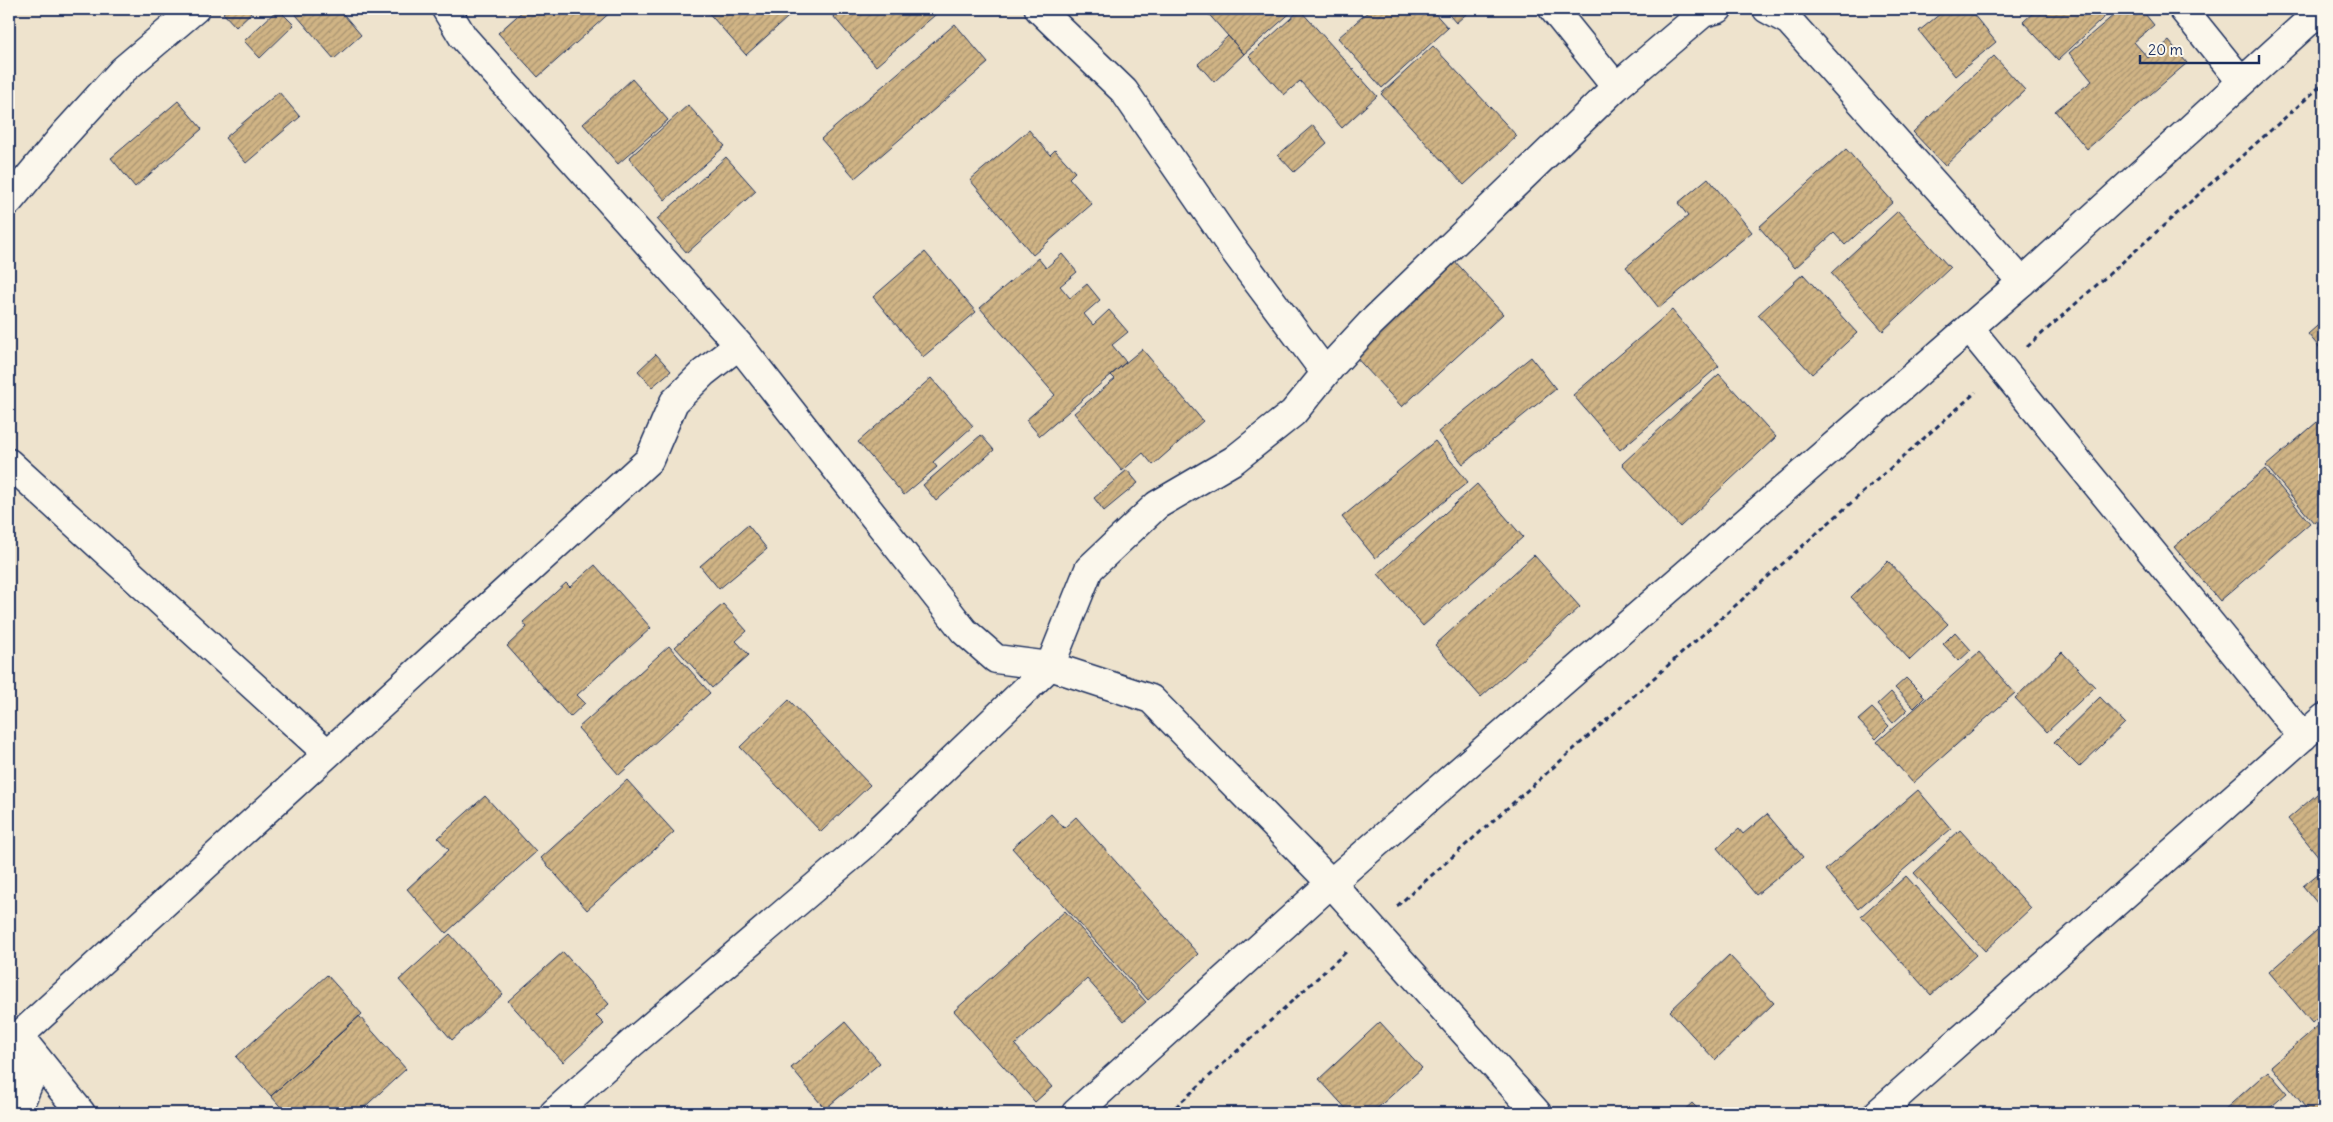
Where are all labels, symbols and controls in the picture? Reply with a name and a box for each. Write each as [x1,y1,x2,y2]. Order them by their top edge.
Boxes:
scale bar [2140,32,2259,64]
text: 20 m [2148,40,2183,59]

